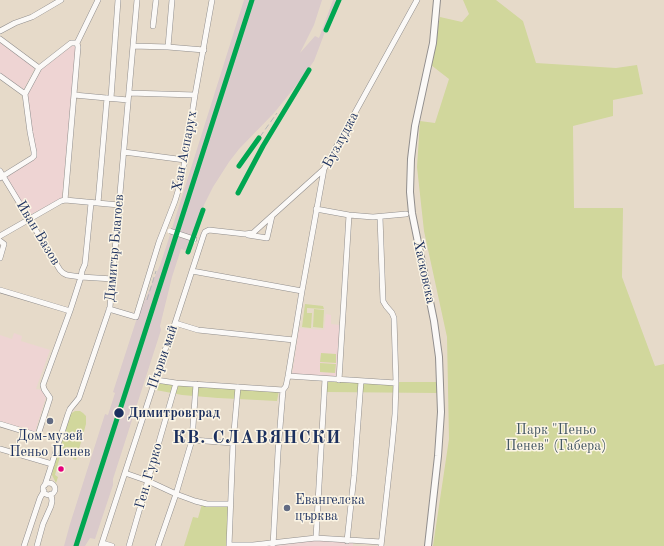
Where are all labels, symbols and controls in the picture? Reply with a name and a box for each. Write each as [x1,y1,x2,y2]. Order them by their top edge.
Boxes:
street label: Хан Аспарух [169,109,201,193]
street label: Бузлуджа [319,109,363,171]
street label: Димитър Благоев [102,193,128,303]
street label: Иван Вазов [12,198,64,268]
street label: Хасковска [409,239,439,305]
street label: Първи май [144,323,182,391]
place label: Димитровград [128,405,220,421]
marker: Димитровград [112,406,126,420]
marker: Дом-музей Пеньо Пенев [45,416,55,426]
park label: Парк "Пеньо Пенев" (Габера) [506,422,606,454]
district label: КВ. СЛАВЯНСКИ [172,427,342,449]
place label: Дом-музей Пеньо Пенев [10,428,90,460]
street label: Ген. Гурко [132,441,166,511]
unlabelled marker [56,464,66,474]
place label: Евангелска църква [295,492,365,524]
marker: Евангелска църква [282,503,292,513]

